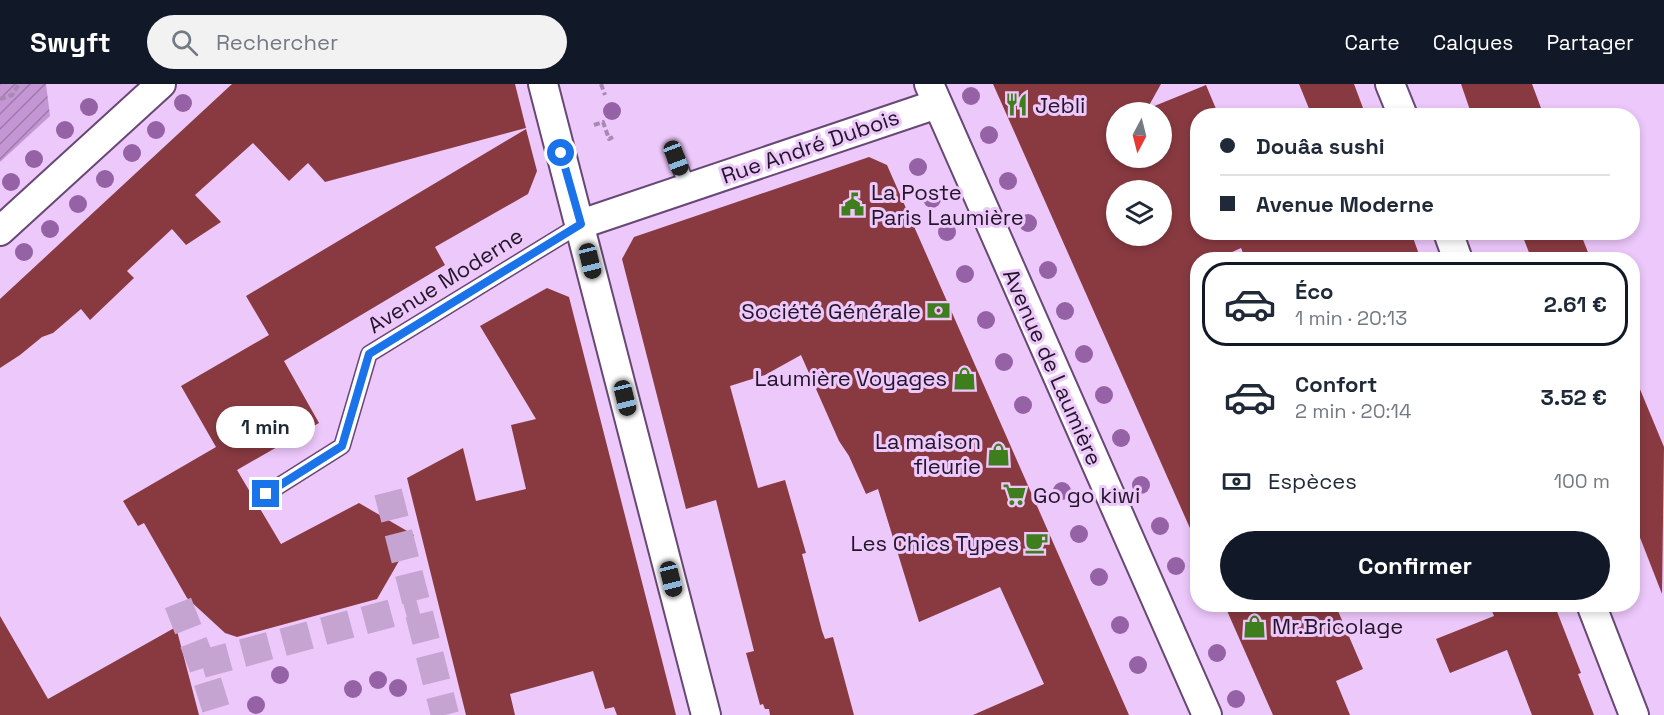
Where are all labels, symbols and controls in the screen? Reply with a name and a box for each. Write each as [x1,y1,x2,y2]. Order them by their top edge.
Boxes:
search box [147,15,567,69]
text: Swyft [30,24,111,60]
icon: search [168,26,201,59]
text: Rechercher [216,28,338,56]
text: Carte [1345,29,1400,56]
text: Calques [1433,29,1513,56]
text: Partager [1546,29,1634,56]
place label: Jebli [1035,91,1085,119]
restaurant icon: Jebli [1004,92,1030,118]
street label: Rue André Dubois [717,102,903,190]
north arrow [1106,102,1172,168]
map controls [1106,102,1172,246]
text: Douâa sushi [1256,132,1385,160]
car [661,138,691,178]
route start [547,139,574,166]
place label: La Poste Paris Laumière [871,178,1024,231]
button: layers [1106,180,1172,246]
text: Avenue Moderne [1256,190,1434,218]
public building icon: La Poste Paris Laumière [840,192,866,218]
street label: Avenue Moderne [362,221,528,339]
car [577,241,603,281]
street label: Avenue de Laumière [997,264,1109,470]
icon: car [1223,277,1277,331]
text: Éco [1295,277,1334,305]
text: 2.61 € [1544,290,1607,318]
place label: Société Générale [741,297,921,325]
bank icon: Société Générale [926,298,952,324]
text: 1 min · 20:13 [1295,305,1407,331]
place label: Laumière Voyages [755,364,947,392]
shop icon: Laumière Voyages [952,365,978,391]
icon: car [1223,370,1277,424]
text: Confort [1295,370,1377,398]
car [612,378,638,418]
text: 3.52 € [1540,383,1607,411]
text: 2 min · 20:14 [1295,398,1411,424]
callout: 1 min [216,407,316,449]
text: 1 min [241,414,290,440]
place label: La maison fleurie [875,427,981,480]
shop icon: La maison fleurie [986,441,1012,467]
icon: cash [1220,465,1253,498]
text: Espèces [1268,467,1357,495]
text: 100 m [1554,468,1610,494]
route end [252,480,279,507]
place label: Go go kiwi [1033,481,1140,509]
supermarket icon: Go go kiwi [1002,482,1028,508]
place label: Les Chics Types [850,529,1019,557]
cafe icon: Les Chics Types [1024,530,1050,556]
button: Confirmer [1220,531,1610,600]
car [658,559,684,599]
place label: Mr.Bricolage [1272,612,1403,640]
shop icon: Mr.Bricolage [1241,613,1267,639]

